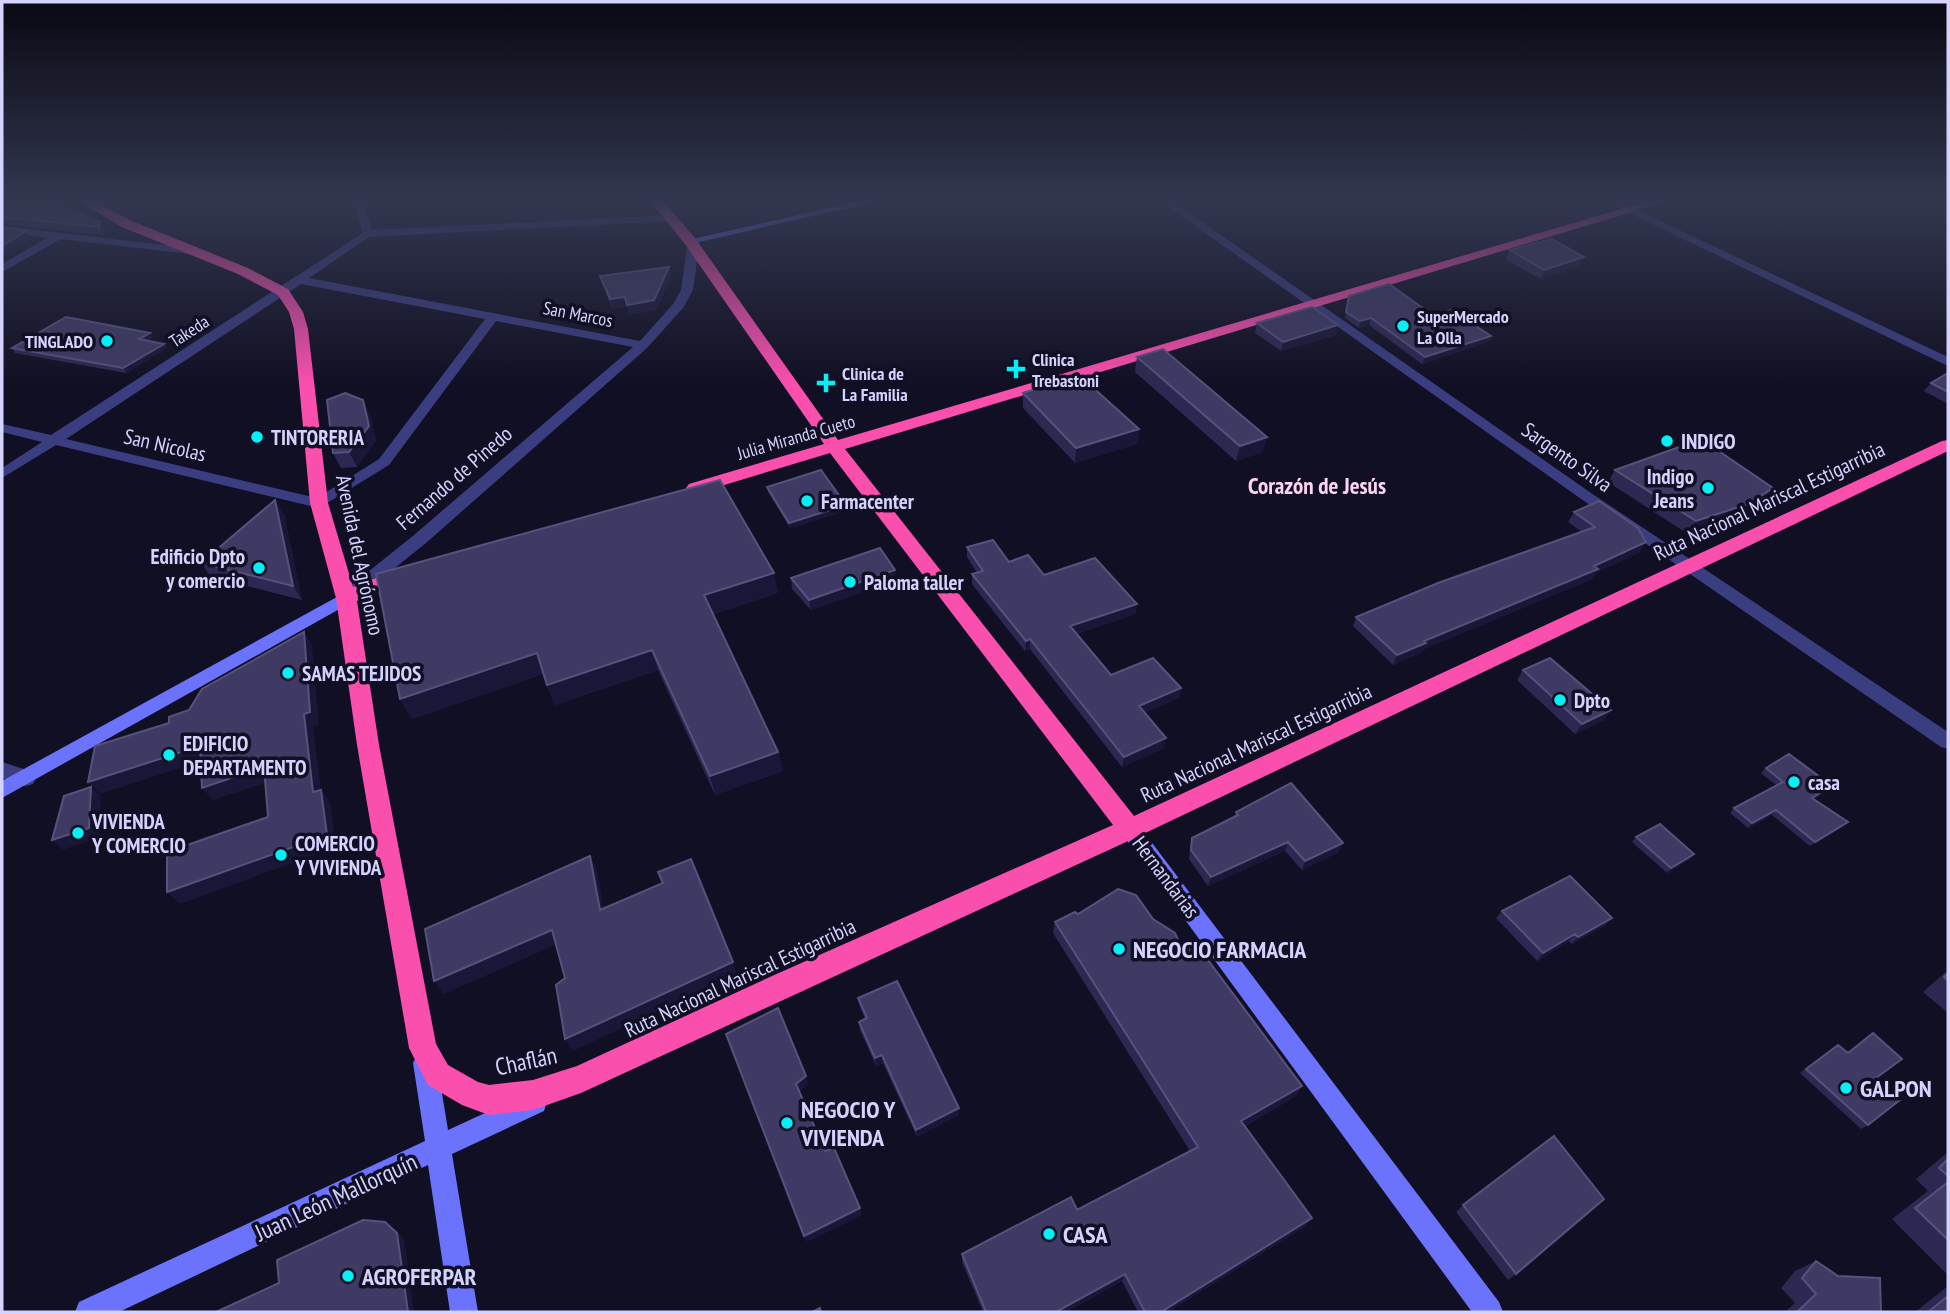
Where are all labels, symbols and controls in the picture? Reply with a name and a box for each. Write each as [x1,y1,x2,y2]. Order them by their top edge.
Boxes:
street label: San Marcos [541,296,615,332]
place label: SuperMercado La Olla [1417,305,1509,349]
street label: Takeda [165,310,213,352]
marker: SuperMercado La Olla [1395,318,1411,334]
place label: TINGLADO [25,330,93,353]
marker: TINGLADO [99,333,115,349]
place label: Clinica Trebastoni [1032,348,1099,392]
marker: Clinica Trebastoni [1006,359,1026,379]
place label: Clinica de La Familia [842,362,908,406]
marker: Clinica de La Familia [816,373,836,393]
street label: Julia Miranda Cueto [734,409,858,465]
street label: Sargento Silva [1517,416,1617,498]
street label: Fernando de Pinedo [390,420,518,536]
street label: San Nicolas [121,422,209,468]
place label: TINTORERIA [271,424,364,451]
place label: INDIGO [1681,428,1736,455]
marker: TINTORERIA [249,429,265,445]
marker: INDIGO [1659,433,1675,449]
street label: Ruta Nacional Mariscal Estigarribia [1649,436,1889,566]
place label: Indigo Jeans [1647,463,1694,514]
district label: Corazón de Jesús [1248,471,1386,500]
street label: Avenida del Agrónomo [330,472,390,638]
marker: Indigo Jeans [1700,480,1716,496]
place label: Farmacenter [821,488,915,515]
marker: Farmacenter [799,493,815,509]
place label: Edificio Dpto y comercio [150,543,245,594]
marker: Edificio Dpto y comercio [251,560,267,576]
place label: Paloma taller [864,569,965,596]
marker: Paloma taller [842,574,858,590]
place label: SAMAS TEJIDOS [302,660,421,687]
marker: SAMAS TEJIDOS [280,665,296,681]
street label: Ruta Nacional Mariscal Estigarribia [1136,678,1376,808]
place label: Dpto [1574,687,1610,714]
marker: Dpto [1552,692,1568,708]
place label: EDIFICIO DEPARTAMENTO [183,730,307,781]
marker: EDIFICIO DEPARTAMENTO [161,747,177,763]
place label: casa [1808,769,1840,796]
marker: casa [1786,774,1802,790]
place label: VIVIENDA Y COMERCIO [91,808,186,859]
marker: VIVIENDA Y COMERCIO [70,825,86,841]
place label: COMERCIO Y VIVIENDA [294,830,382,881]
street label: Hernandarias [1126,831,1206,923]
marker: COMERCIO Y VIVIENDA [273,847,289,863]
street label: Ruta Nacional Mariscal Estigarribia [620,913,860,1043]
place label: NEGOCIO FARMACIA [1133,934,1307,965]
marker: NEGOCIO FARMACIA [1111,941,1127,957]
street label: Chaflán [492,1039,560,1083]
place label: GALPON [1860,1073,1932,1104]
marker: GALPON [1838,1080,1854,1096]
place label: NEGOCIO Y VIVIENDA [800,1094,896,1153]
marker: NEGOCIO Y VIVIENDA [779,1115,795,1131]
street label: Juan León Mallorquín [249,1146,422,1249]
place label: CASA [1063,1219,1109,1250]
marker: CASA [1041,1226,1057,1242]
place label: AGROFERPAR [361,1261,477,1292]
marker: AGROFERPAR [340,1268,356,1284]

